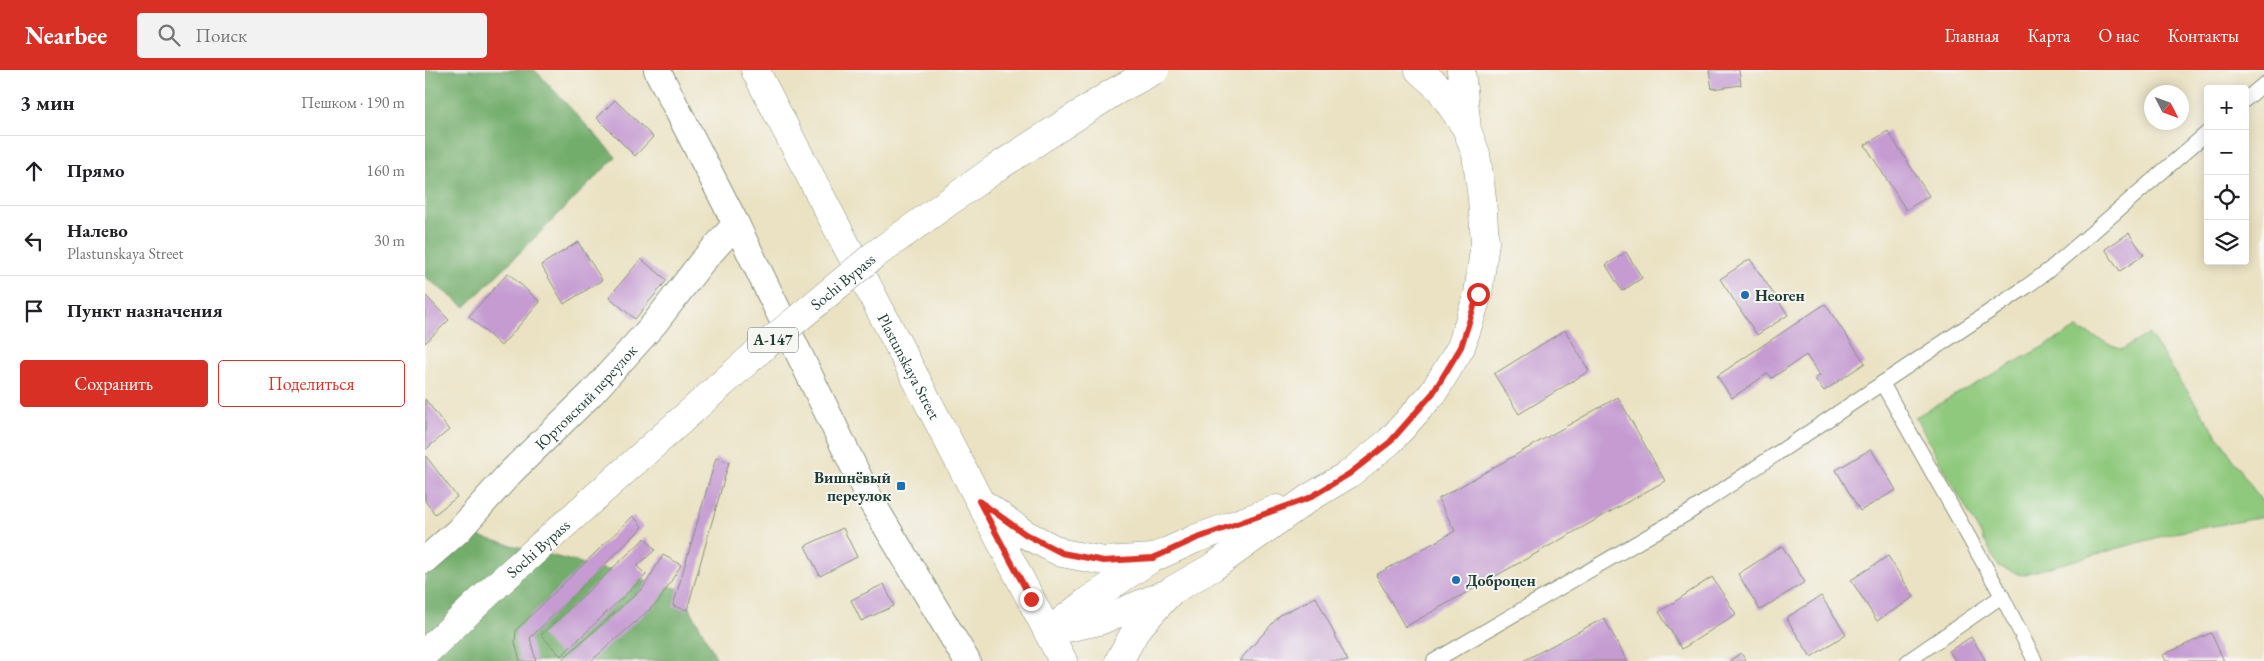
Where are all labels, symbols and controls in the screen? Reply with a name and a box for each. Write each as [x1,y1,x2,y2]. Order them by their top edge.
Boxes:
search box [137,13,487,58]
text: Nearbee [25,20,107,51]
icon: search [155,21,183,49]
text: Поиск [195,23,247,48]
text: Главная [1945,24,1999,47]
text: Карта [2027,24,2070,47]
text: О нас [2098,24,2140,47]
text: Контакты [2168,24,2239,47]
north arrow [2144,85,2189,130]
map controls [2204,85,2249,265]
button: + [2204,85,2249,130]
text: 3 мин [20,89,75,116]
text: Пешком · 190 m [301,92,405,113]
button: − [2204,130,2249,175]
icon: ahead [20,157,48,185]
text: Прямо [67,158,125,183]
text: 160 m [366,160,405,181]
button: locate [2204,175,2249,220]
text: Налево [67,218,128,243]
button: layers [2204,220,2249,265]
icon: left [20,227,48,255]
text: 30 m [374,230,405,251]
text: Plastunskaya Street [67,243,184,264]
street label: Sochi Bypass [806,249,880,315]
route start [1467,283,1490,306]
place label: Неоген [1755,285,1805,306]
marker: Неоген [1739,289,1751,301]
icon: arrive [20,297,48,325]
text: Пункт назначения [67,298,223,323]
street label: Plastunskaya Street [873,310,945,423]
road number: А-147 [748,328,798,352]
street label: Юртовский переулок [530,340,642,455]
button: Сохранить [20,360,208,407]
button: Поделиться [218,360,405,407]
place label: Вишнёвый переулок [814,467,892,506]
marker: Вишнёвый переулок [895,480,907,492]
street label: Sochi Bypass [502,515,574,583]
place label: Доброцен [1466,570,1536,591]
marker: Доброцен [1450,574,1462,586]
route end [1020,588,1043,611]

